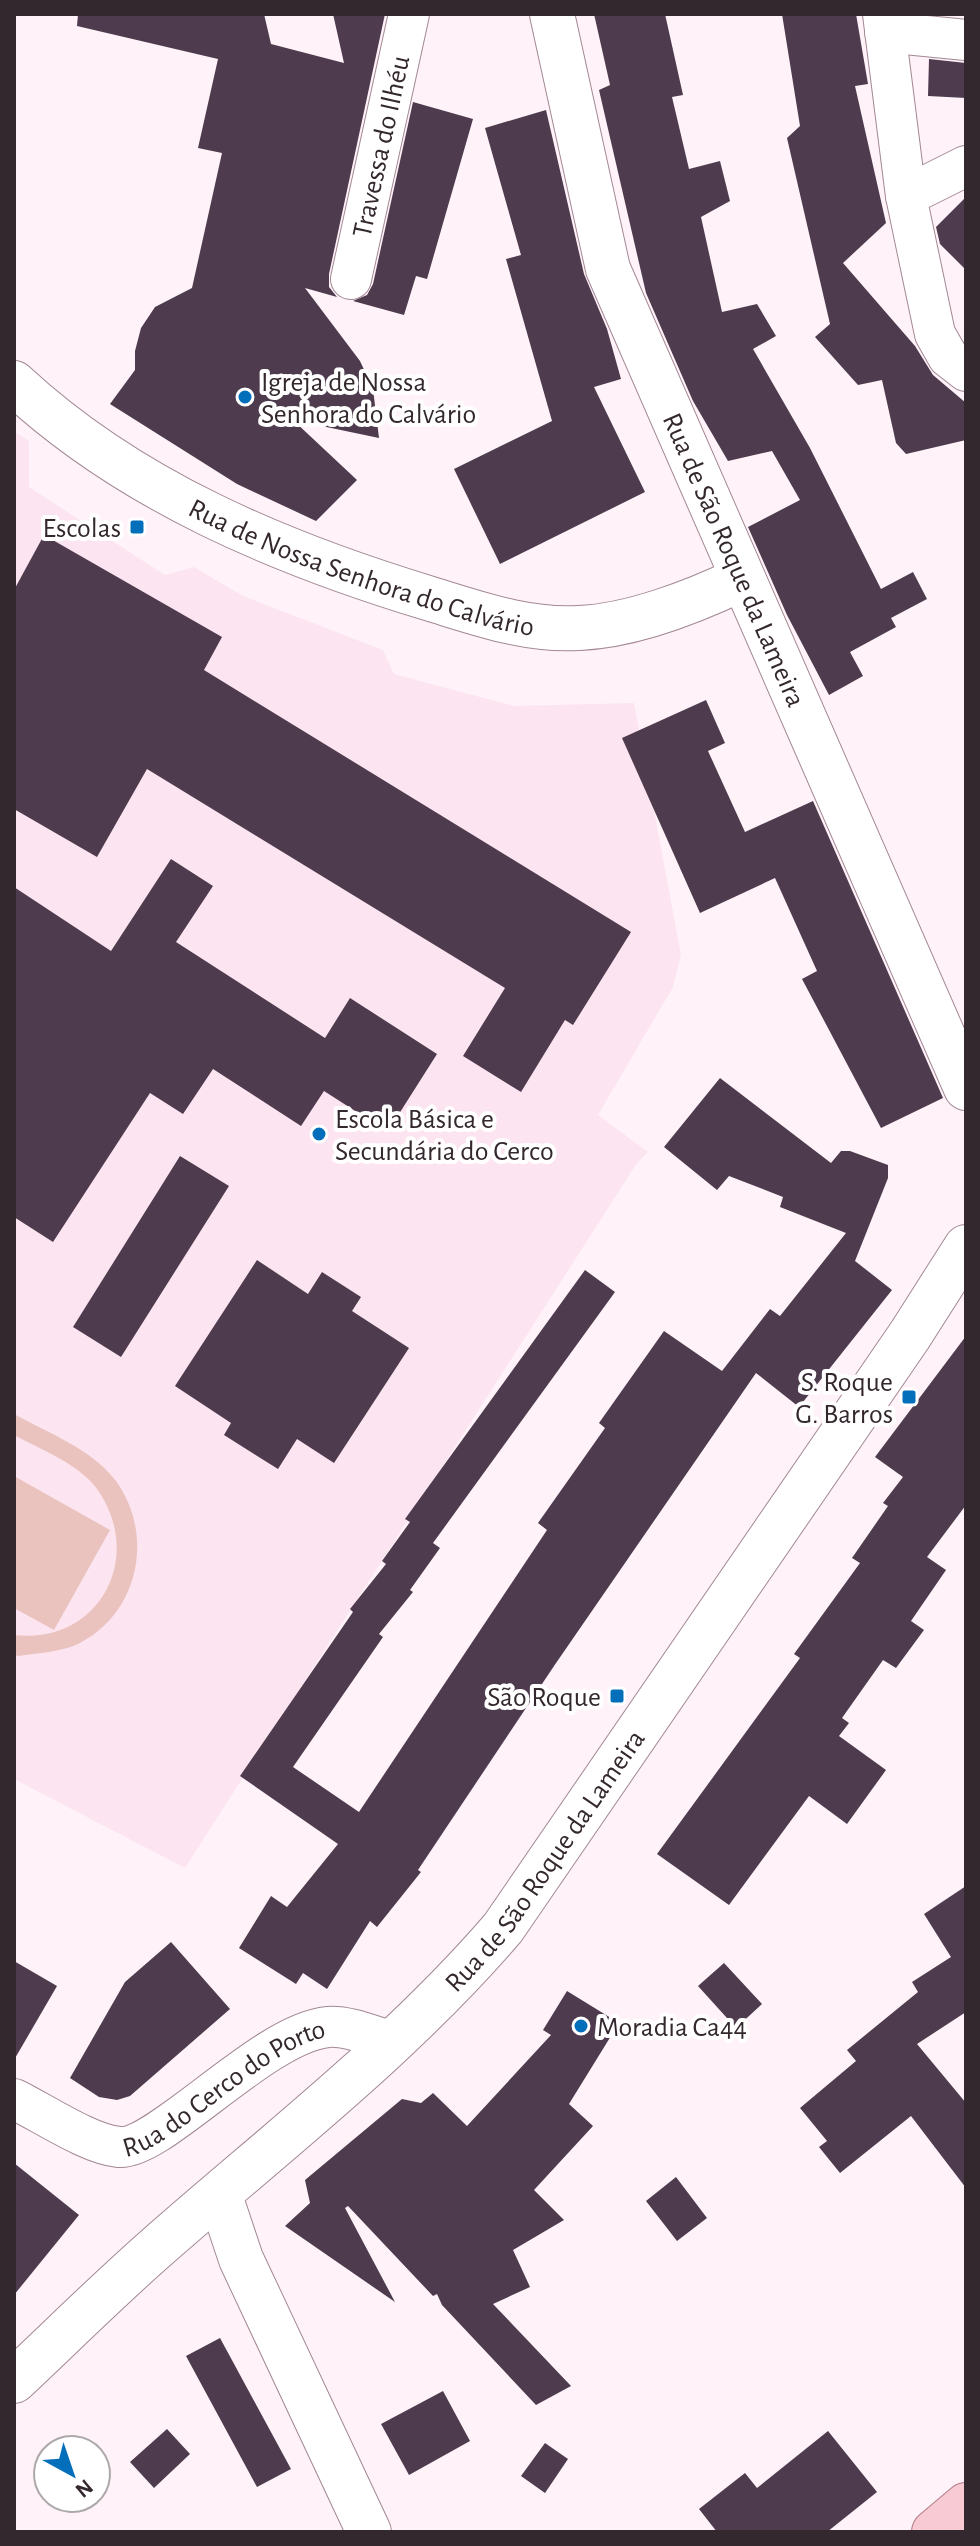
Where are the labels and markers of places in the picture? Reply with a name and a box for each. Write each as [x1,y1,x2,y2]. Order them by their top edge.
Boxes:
place label: Igreja de Nossa Senhora do Calvário [261,369,476,429]
marker: Igreja de Nossa Senhora do Calvário [236,388,254,406]
place label: Escolas [42,515,121,543]
marker: Escolas [128,518,146,536]
place label: Escola Básica e Secundária do Cerco [335,1106,554,1166]
marker: Escola Básica e Secundária do Cerco [310,1125,328,1143]
place label: S. Roque G. Barros [795,1369,893,1429]
marker: S. Roque G. Barros [900,1388,918,1406]
place label: São Roque [487,1684,601,1712]
marker: São Roque [608,1687,626,1705]
place label: Moradia Ca44 [597,2014,747,2042]
marker: Moradia Ca44 [572,2017,590,2035]

